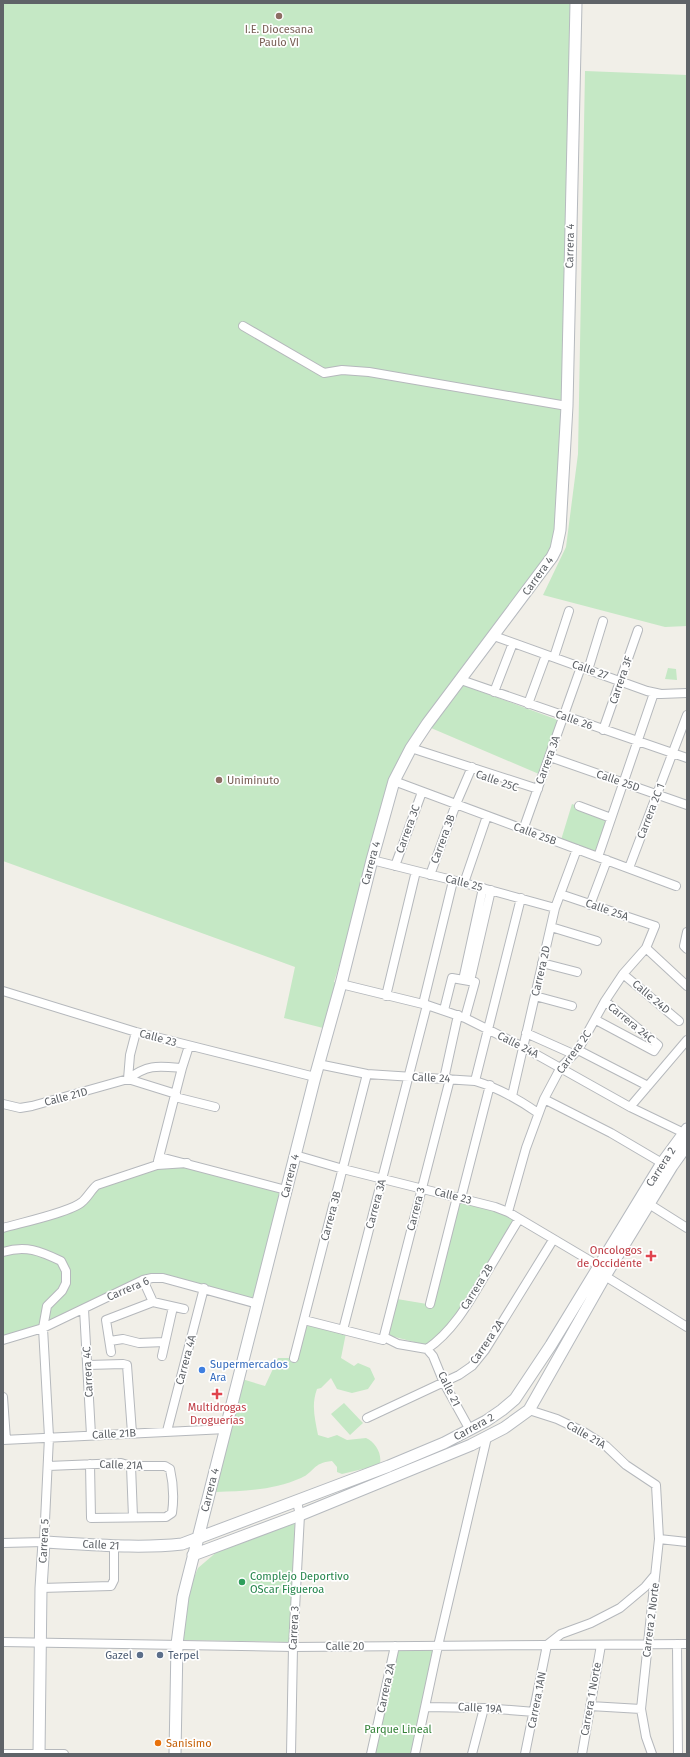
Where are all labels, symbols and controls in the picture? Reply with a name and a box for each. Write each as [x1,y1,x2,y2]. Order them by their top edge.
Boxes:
marker: I.E. Diocesana Paulo VI [274,11,284,21]
place label: I.E. Diocesana Paulo VI [245,23,313,49]
street label: Carrera 4 [563,223,577,269]
street label: Carrera 4 [520,554,557,598]
street label: Carrera 3F [607,654,635,706]
street label: Calle 27 [570,658,610,682]
street label: Calle 26 [554,708,594,732]
street label: Carrera 3A [533,733,563,786]
street label: Calle 25D [594,767,642,795]
street label: Calle 25C [474,768,520,794]
place label: Uniminuto [227,774,279,787]
marker: Uniminuto [214,775,224,785]
street label: Carrera 2C 1 [635,782,667,840]
street label: Carrera 3C [393,803,423,855]
street label: Carrera 3B [428,812,458,865]
street label: Calle 25B [512,820,559,848]
street label: Carrera 4 [359,840,383,886]
street label: Calle 25 [444,872,485,894]
street label: Calle 25A [584,897,631,924]
street label: Carrera 2D [529,944,553,998]
street label: Calle 24D [629,977,673,1017]
street label: Carrera 24C [605,1000,657,1046]
street label: Calle 23 [138,1027,178,1049]
street label: Carrera 2C [554,1028,594,1076]
street label: Calle 24A [495,1029,541,1061]
street label: Calle 24 [412,1071,450,1085]
street label: Calle 21D [43,1085,89,1109]
street label: Carrera 2 [643,1145,679,1189]
street label: Carrera 4 [278,1153,302,1199]
street label: Carrera 3A [363,1177,389,1230]
street label: Calle 23 [433,1185,473,1207]
street label: Carrera 3 [404,1186,428,1232]
street label: Carrera 3B [318,1189,344,1242]
place label: Oncologos de Occidente [577,1244,642,1270]
marker: Oncologos de Occidente [645,1250,657,1262]
street label: Carrera 2B [458,1262,496,1312]
street label: Carrera 6 [105,1274,151,1304]
street label: Carrera 2A [467,1317,507,1367]
street label: Carrera 4A [173,1333,199,1386]
street label: Carrera 4C [80,1346,96,1398]
place label: Supermercados Ara [210,1358,288,1384]
marker: Supermercados Ara [197,1365,207,1375]
street label: Calle 21 [435,1369,463,1409]
marker: Multidrogas Droguerías [212,1389,222,1399]
place label: Multidrogas Droguerías [188,1401,246,1427]
street label: Carrera 2 [451,1411,497,1443]
street label: Calle 21A [564,1419,609,1452]
street label: Calle 21B [92,1426,137,1442]
street label: Calle 21A [99,1458,144,1472]
street label: Carrera 4 [198,1467,222,1513]
street label: Carrera 5 [36,1518,52,1564]
street label: Calle 21 [82,1538,120,1552]
place label: Complejo Deportivo OScar Figueroa [250,1570,349,1596]
marker: Complejo Deportivo OScar Figueroa [237,1577,247,1587]
street label: Carrera 2 Norte [640,1582,662,1658]
street label: Carrera 3 [286,1605,302,1651]
street label: Calle 20 [326,1640,364,1653]
place label: Gazel [105,1649,132,1662]
place label: Terpel [168,1649,199,1662]
marker: Gazel [135,1650,145,1660]
marker: Terpel [155,1650,165,1660]
street label: Carrera 2A [374,1661,398,1714]
street label: Carrera 1 Norte [578,1661,604,1737]
street label: Carrera 1AN [525,1671,549,1729]
street label: Calle 19A [458,1700,503,1716]
park label: Parque Lineal [364,1723,432,1736]
place label: Sanisimo [166,1737,212,1750]
marker: Sanisimo [153,1738,163,1748]

